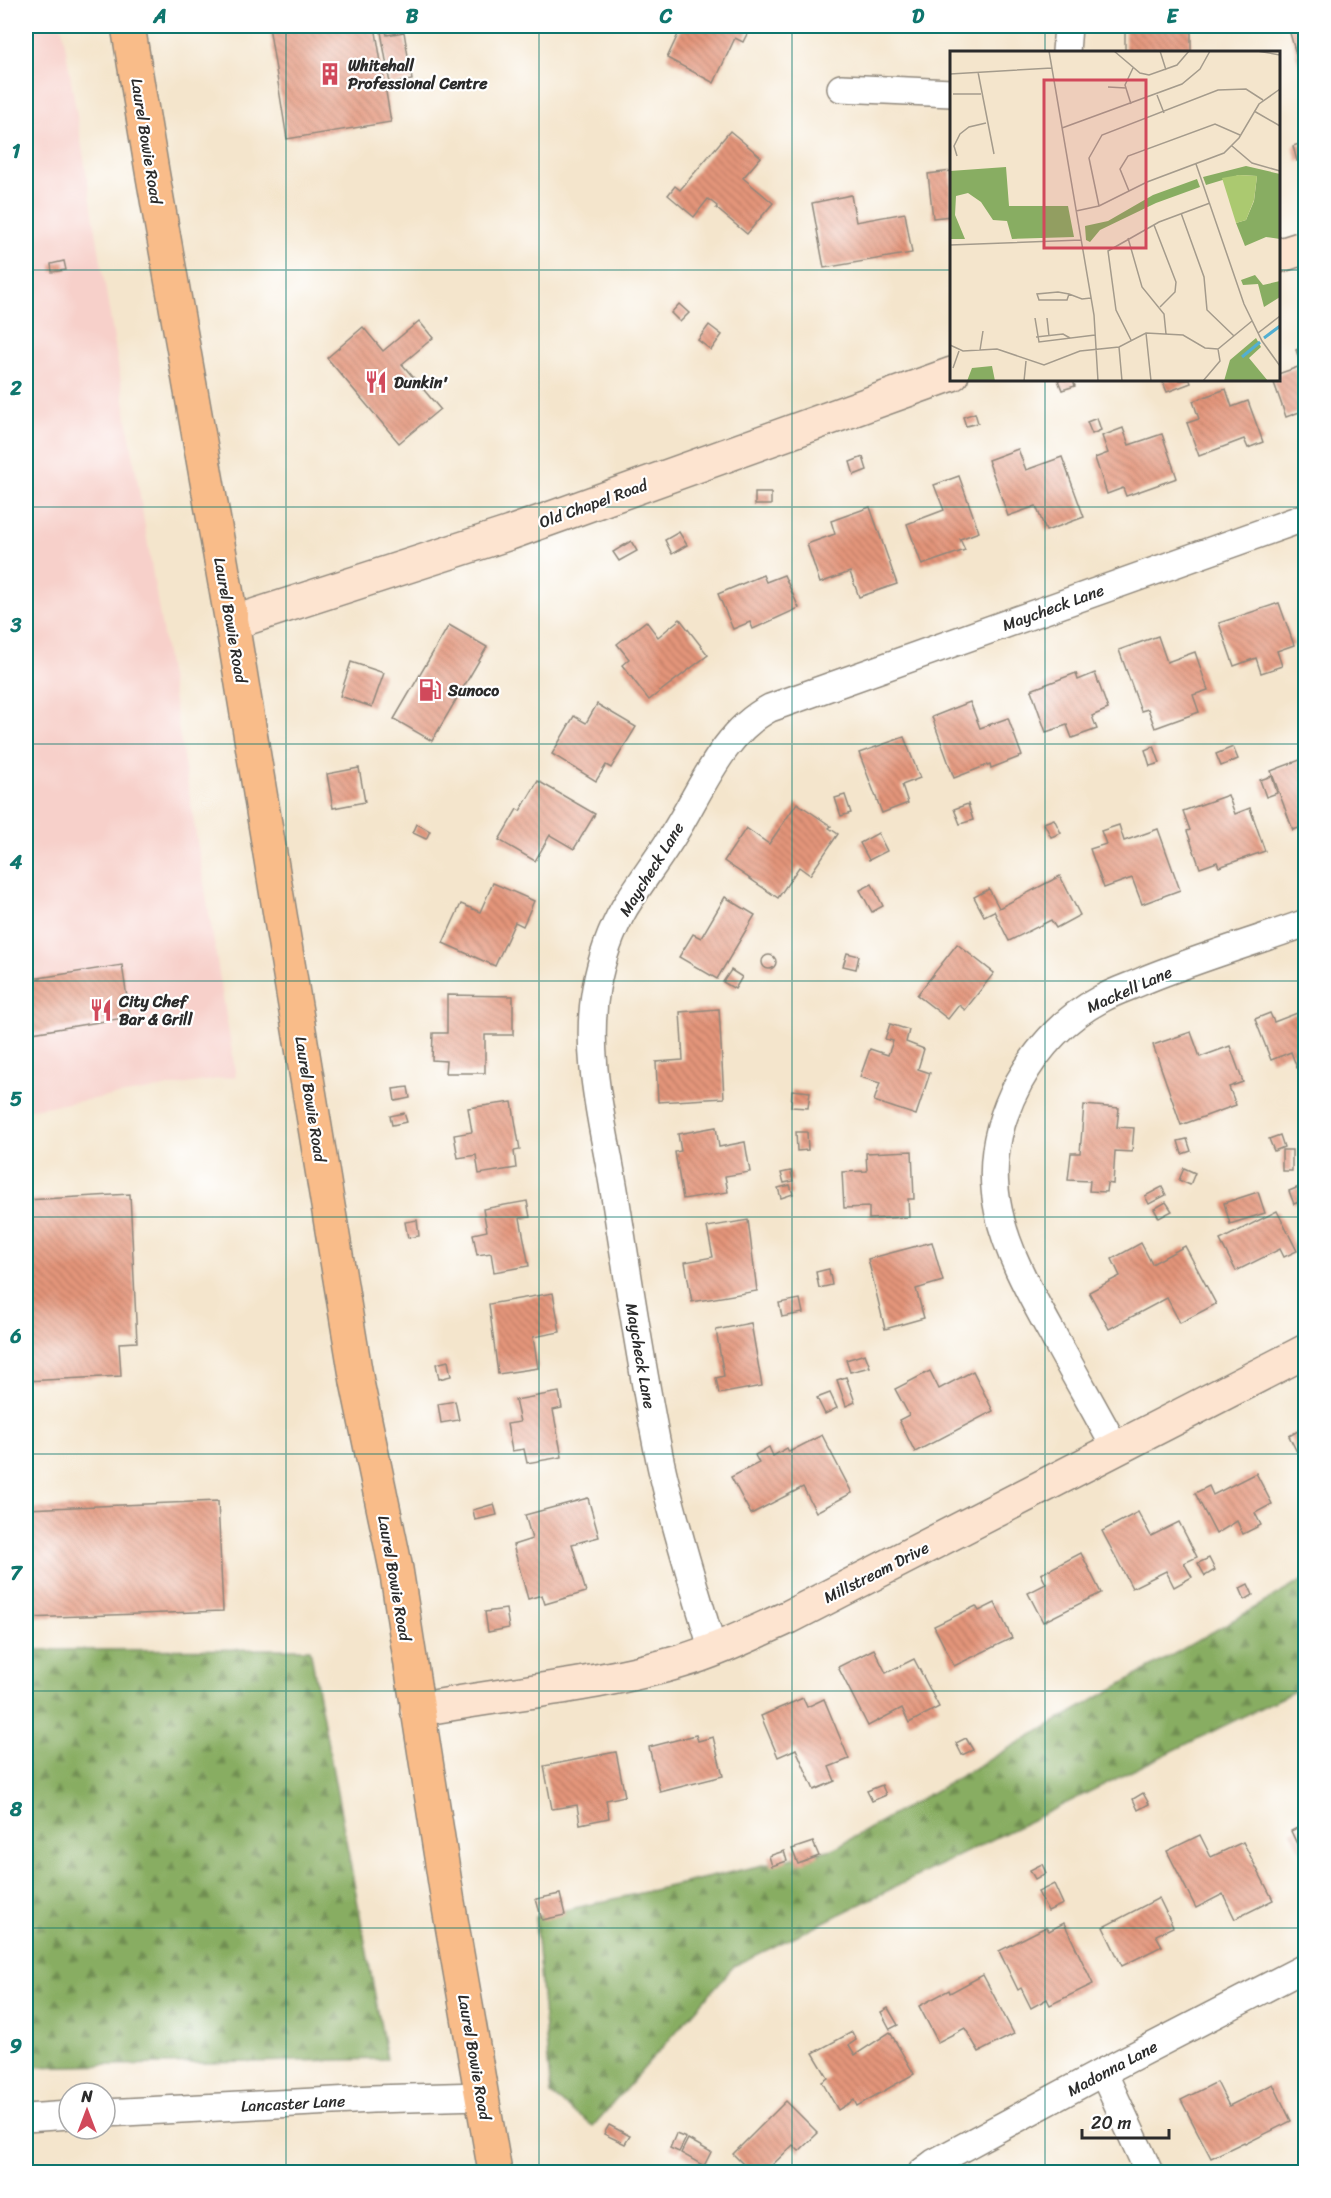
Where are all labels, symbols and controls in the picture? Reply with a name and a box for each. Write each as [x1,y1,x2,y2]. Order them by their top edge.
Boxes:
text: A [152,0,167,34]
text: B [406,0,419,34]
text: C [659,0,673,34]
text: D [912,0,925,34]
text: E [1166,0,1179,34]
place label: Whitehall Professional Centre [348,51,488,98]
inset map [950,51,1280,381]
building icon: Whitehall Professional Centre [317,61,343,87]
street label: Laurel Bowie Road [122,76,171,208]
text: 1 [12,134,21,169]
place label: Dunkin' [394,368,448,397]
restaurant icon: Dunkin' [363,369,389,395]
text: 2 [9,371,22,406]
street label: Old Chapel Road [535,470,653,536]
street label: Laurel Bowie Road [205,555,256,687]
street label: Maycheck Lane [998,576,1108,639]
text: 3 [10,608,22,643]
place label: Sunoco [447,676,499,705]
fuel station icon: Sunoco [417,677,443,703]
street label: Maycheck Lane [611,816,692,922]
text: 4 [9,845,23,880]
street label: Mackell Lane [1082,958,1177,1021]
place label: City Chef Bar & Grill [118,987,194,1034]
restaurant icon: City Chef Bar & Grill [88,997,114,1023]
street label: Laurel Bowie Road [286,1034,335,1166]
text: 5 [10,1082,22,1117]
street label: Maycheck Lane [617,1301,664,1411]
text: 6 [9,1319,22,1354]
street label: Laurel Bowie Road [369,1513,420,1645]
street label: Millstream Drive [818,1533,934,1612]
text: 7 [10,1556,23,1591]
text: 8 [9,1792,23,1827]
street label: Laurel Bowie Road [449,1992,500,2124]
text: 9 [10,2029,22,2064]
street label: Madonna Lane [1062,2032,1163,2105]
north arrow [57,2081,117,2141]
text: N [80,2082,93,2111]
street label: Lancaster Lane [240,2086,346,2121]
scale bar [1082,2102,1169,2140]
text: 20 m [1091,2107,1131,2139]

